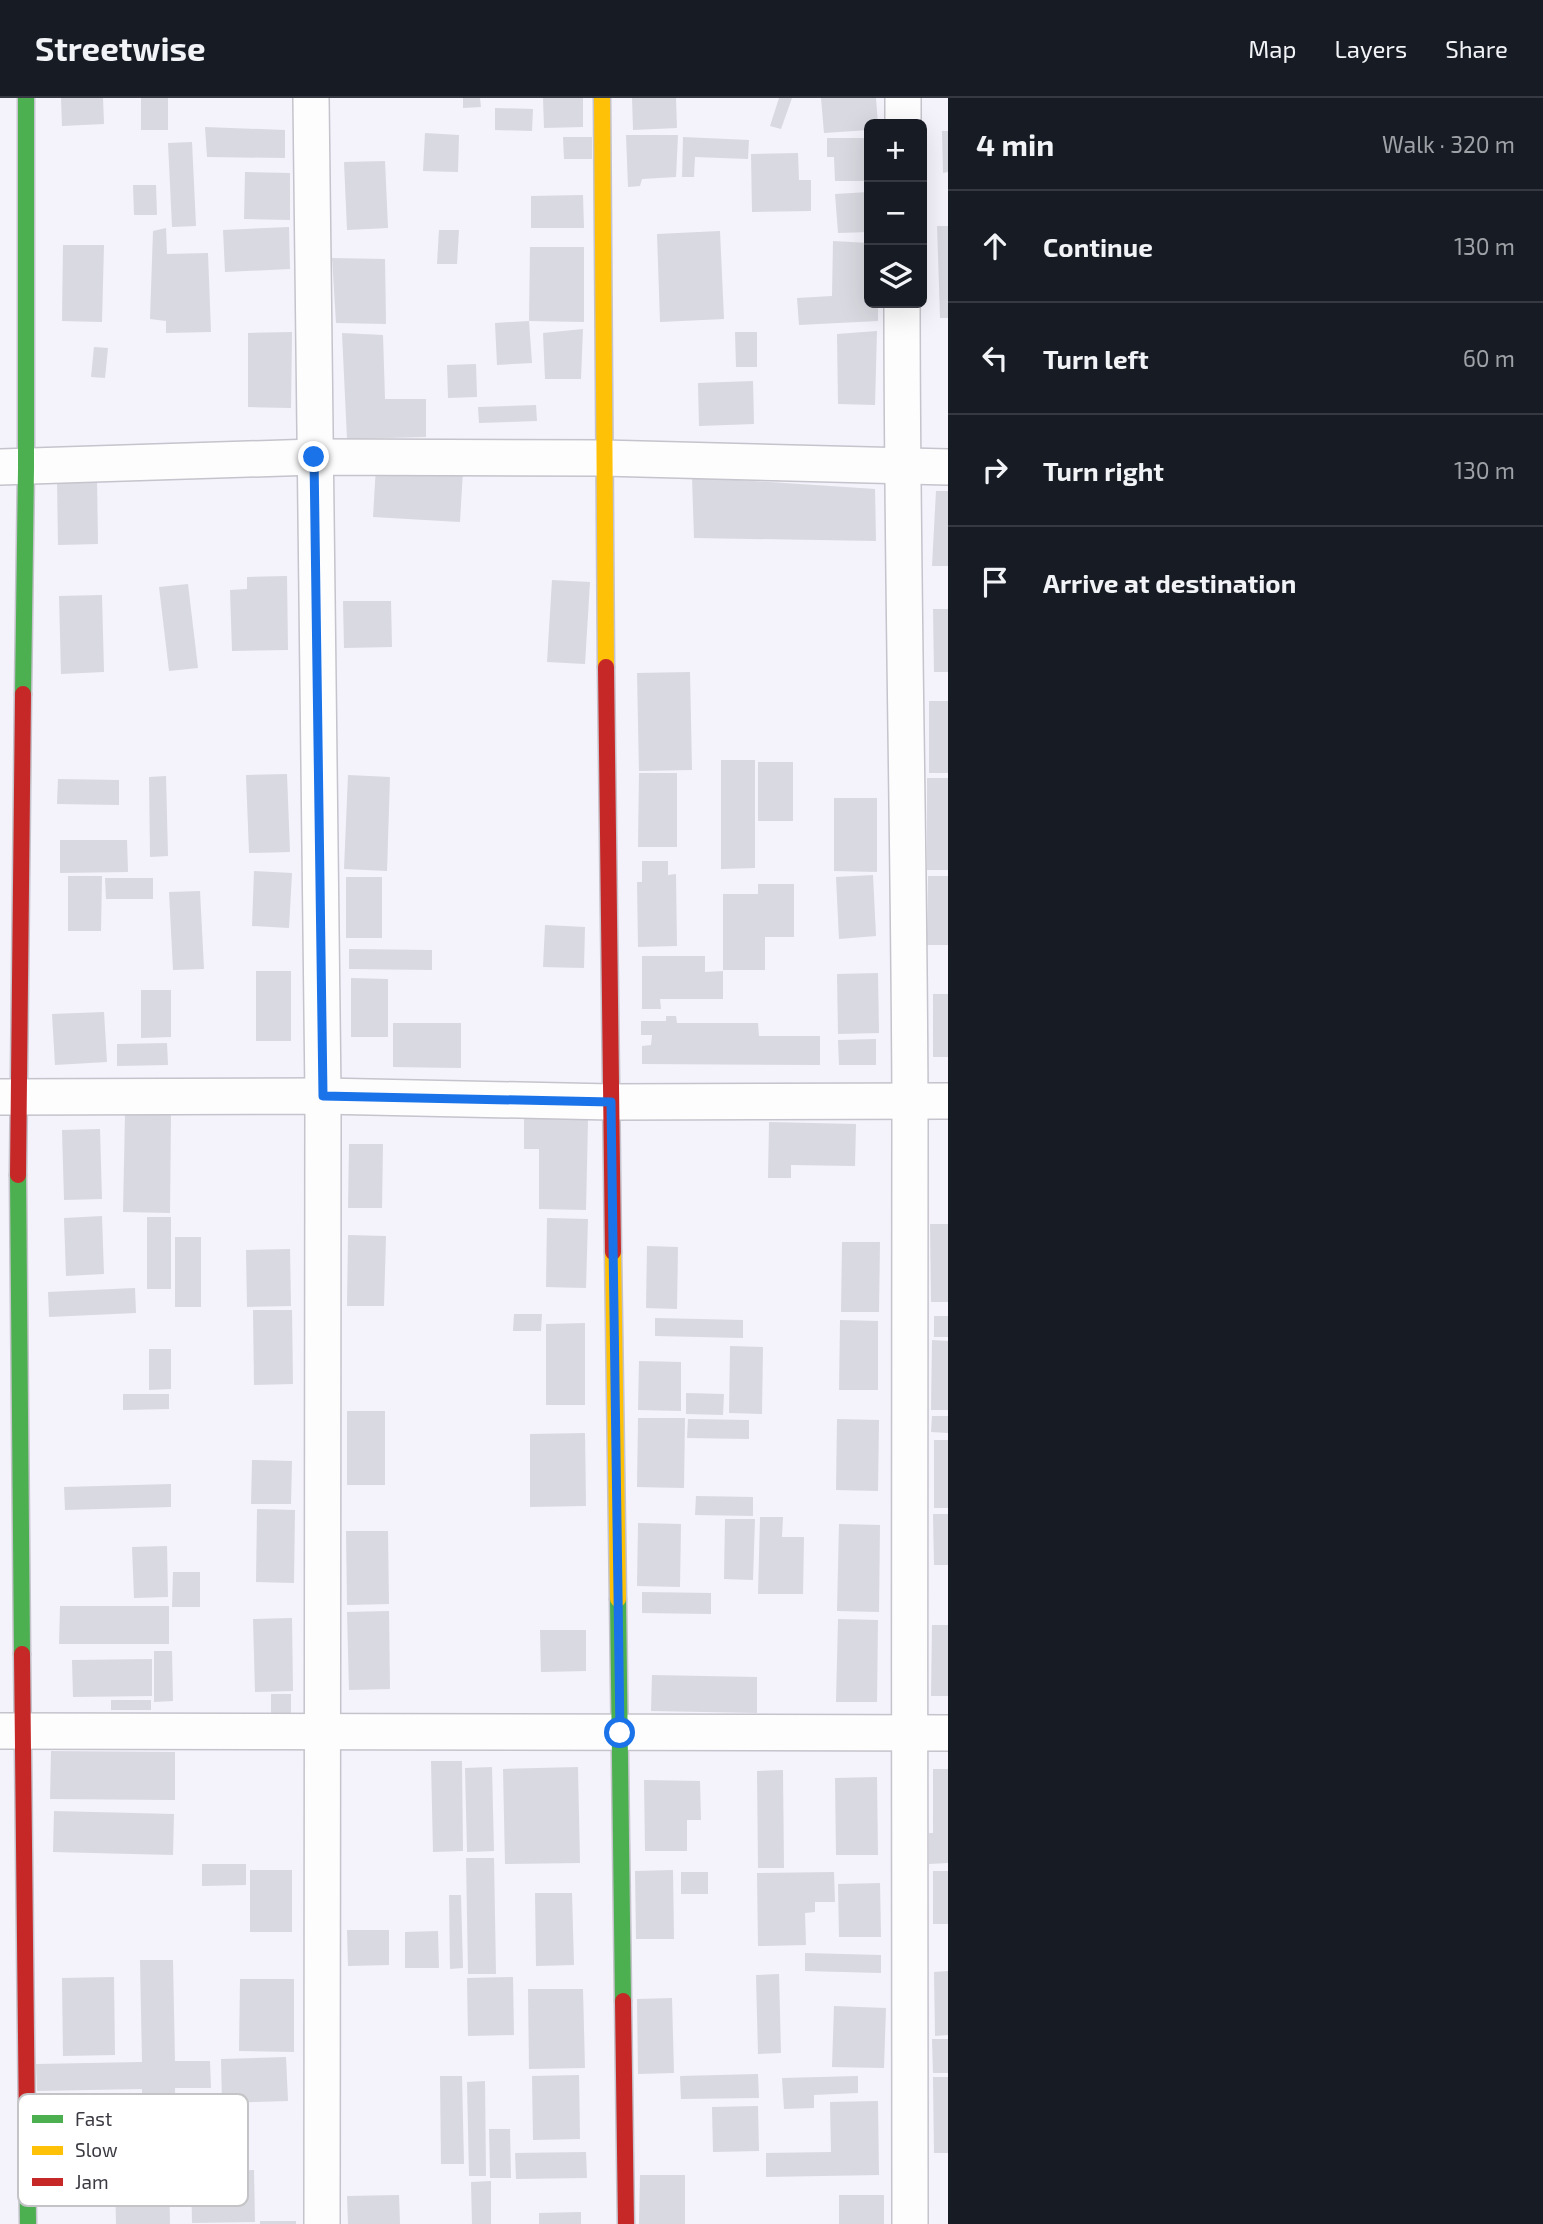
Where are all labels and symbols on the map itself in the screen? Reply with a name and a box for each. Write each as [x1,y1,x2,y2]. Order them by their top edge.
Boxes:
route end [298,441,329,472]
route start [604,1717,635,1748]
legend [18,2094,248,2206]
text: Fast [75,2107,112,2130]
text: Slow [75,2138,118,2161]
text: Jam [75,2170,109,2193]

